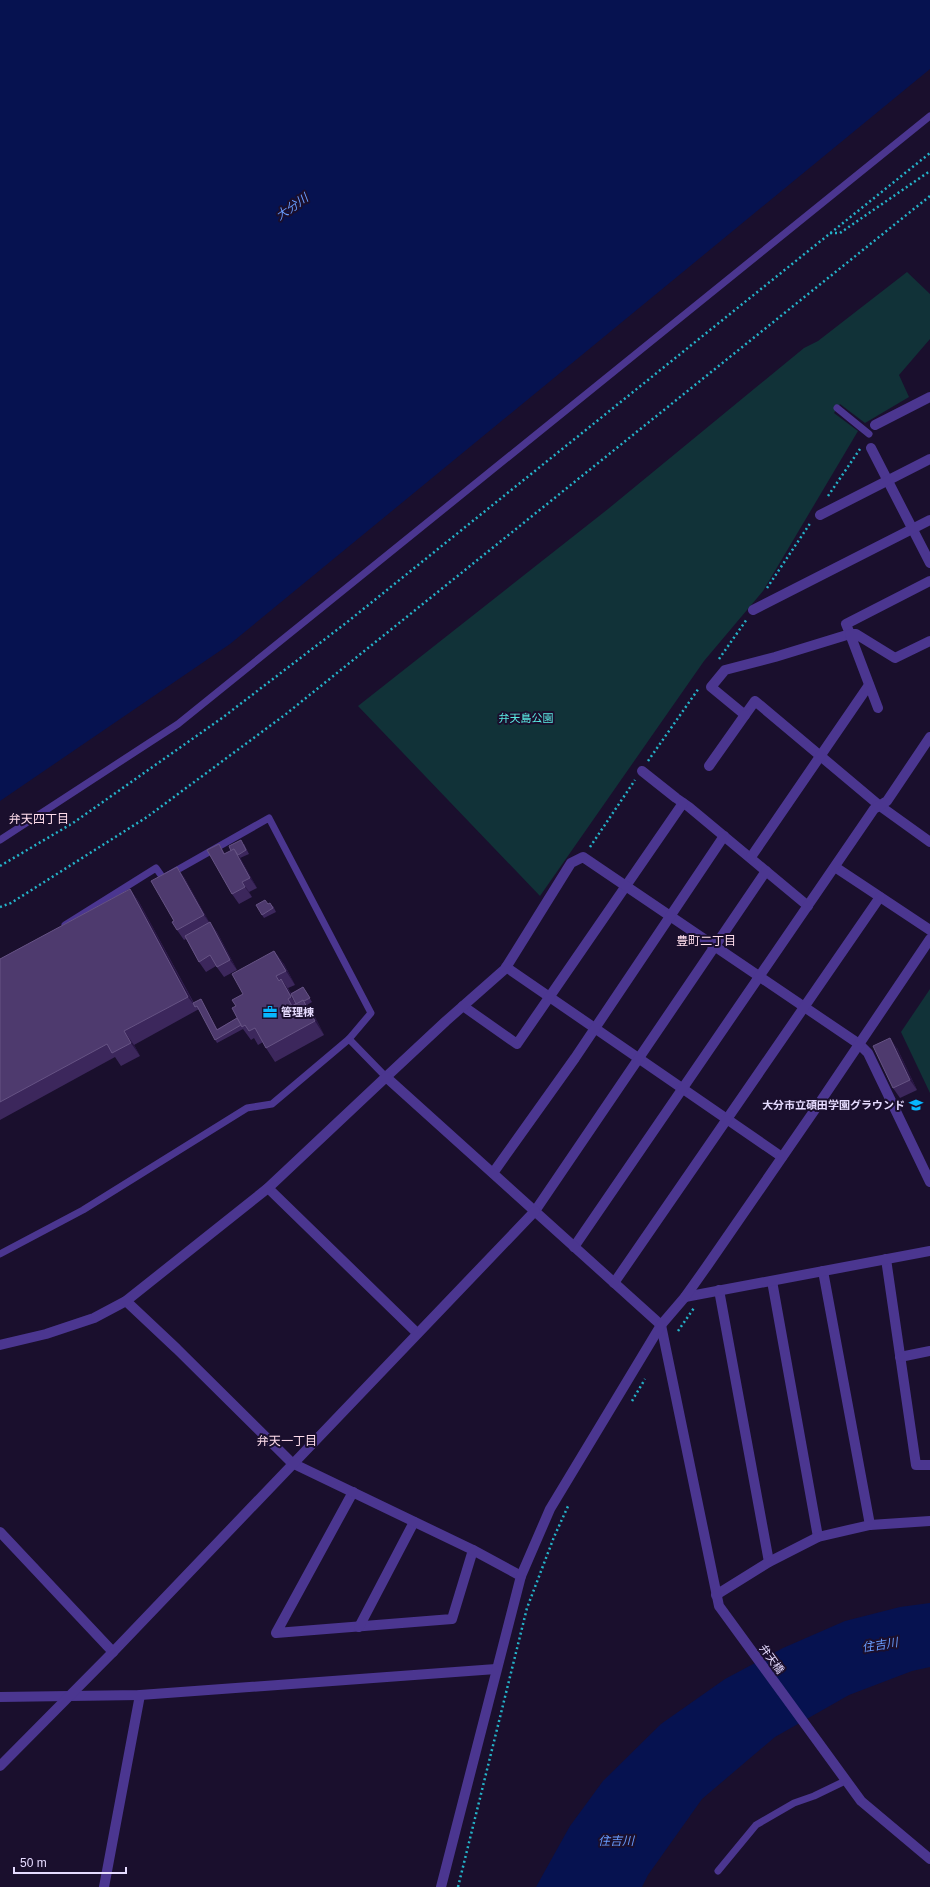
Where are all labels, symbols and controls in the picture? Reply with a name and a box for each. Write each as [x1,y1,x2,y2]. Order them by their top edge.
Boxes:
water label: 大分川 [273,190,312,223]
park label: 弁天島公園 [499,712,554,724]
district label: 弁天四丁目 [9,812,69,826]
district label: 豊町二丁目 [676,934,736,948]
office icon: 管理棟 [262,1004,278,1020]
place label: 管理棟 [281,1006,314,1018]
school or university icon: 大分市立碩田学園グラウンド [908,1097,924,1113]
place label: 大分市立碩田学園グラウンド [762,1099,905,1111]
district label: 弁天一丁目 [257,1434,317,1448]
water label: 住吉川 [861,1635,901,1655]
street label: 弁天橋 [757,1642,787,1676]
water label: 住吉川 [598,1834,636,1848]
scale bar [14,1849,126,1875]
text: 50 m [20,1856,47,1870]

